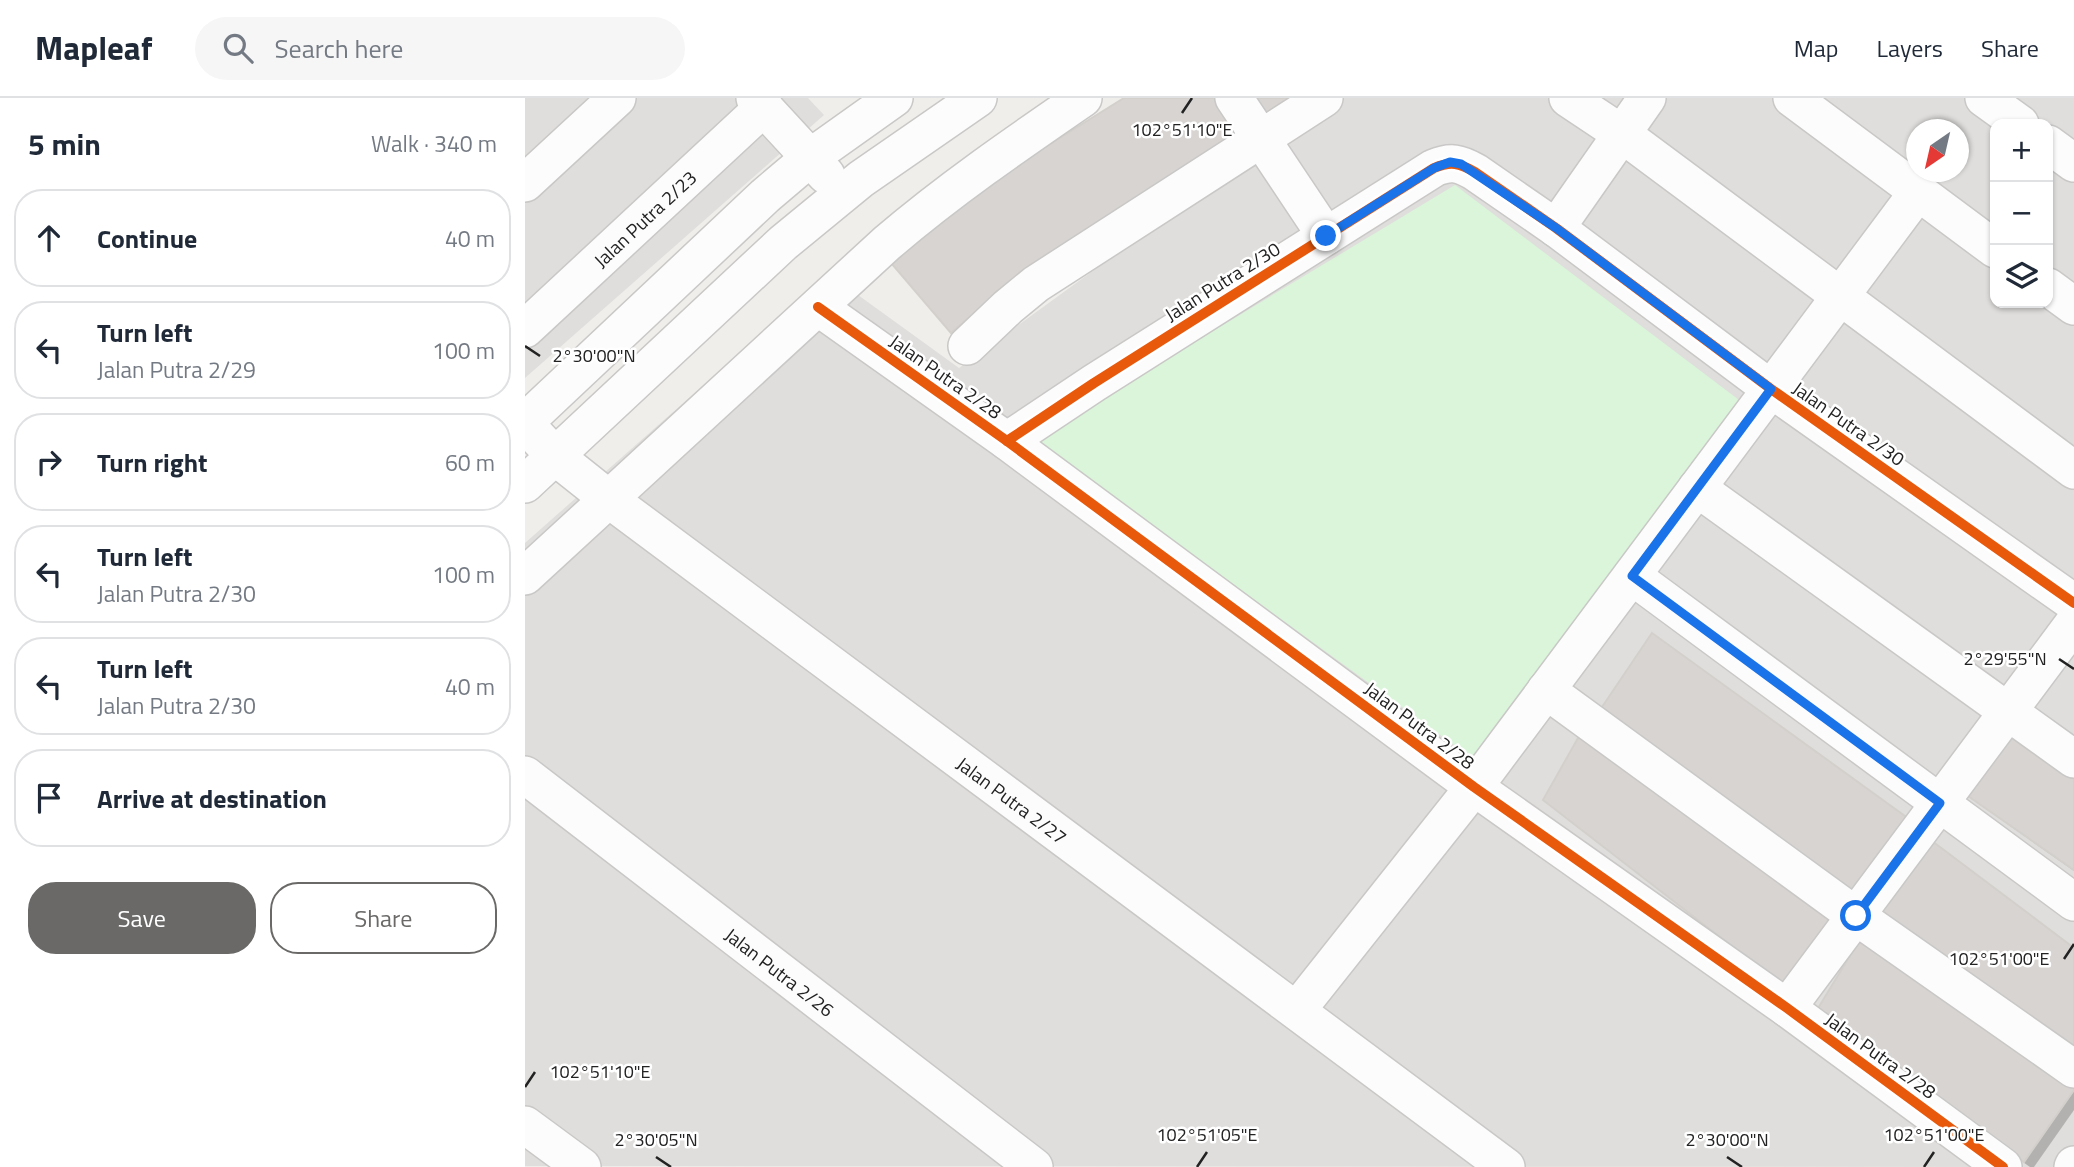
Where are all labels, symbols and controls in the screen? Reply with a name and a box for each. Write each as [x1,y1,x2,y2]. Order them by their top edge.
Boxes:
search box [195,17,685,80]
text: Mapleaf [35,23,153,73]
icon: search [219,29,257,67]
text: Search here [275,29,403,68]
text: Map [1794,30,1839,66]
text: Layers [1877,30,1943,66]
text: Share [1981,30,2039,66]
text: 102°51'10"E [1131,116,1233,143]
north arrow [1906,119,1969,182]
map controls [1990,119,2053,308]
button: + [1990,119,2053,182]
text: 5 min [28,121,101,167]
text: Walk · 340 m [371,126,497,161]
street label: Jalan Putra 2/23 [586,163,702,273]
button: − [1990,182,2053,245]
icon: ahead [30,219,68,257]
text: Continue [97,219,197,258]
route end [1310,220,1341,251]
text: 40 m [445,221,495,256]
street label: Jalan Putra 2/30 [1159,234,1285,328]
button: layers [1990,245,2053,308]
text: Turn left [97,313,192,352]
street label: Jalan Putra 2/28 [884,326,1008,426]
icon: left [30,331,68,369]
text: 100 m [432,333,495,368]
text: 2°30'00"N [552,342,636,369]
text: Jalan Putra 2/29 [97,352,256,387]
street label: Jalan Putra 2/30 [1787,373,1911,473]
icon: right [30,443,68,481]
text: Turn right [97,443,208,482]
text: 60 m [445,445,495,480]
text: Turn left [97,537,192,576]
icon: left [30,555,68,593]
text: 100 m [432,557,495,592]
text: Jalan Putra 2/30 [97,576,256,611]
text: 2°29'55"N [1963,645,2047,672]
text: Turn left [97,649,192,688]
icon: left [30,667,68,705]
text: 40 m [445,669,495,704]
street label: Jalan Putra 2/28 [1359,674,1481,776]
text: Jalan Putra 2/30 [97,688,256,723]
street label: Jalan Putra 2/27 [951,749,1074,850]
icon: arrive [30,779,68,817]
text: Arrive at destination [97,779,327,818]
button: Save [28,882,256,954]
button: Share [270,882,497,954]
route start [1840,900,1871,931]
street label: Jalan Putra 2/26 [719,920,841,1023]
text: 102°51'00"E [1948,945,2050,972]
street label: Jalan Putra 2/28 [1819,1005,1943,1106]
text: 102°51'10"E [549,1058,651,1085]
text: 102°51'05"E [1156,1121,1258,1148]
text: 102°51'00"E [1883,1121,1985,1148]
text: 2°30'05"N [614,1126,698,1153]
text: 2°30'00"N [1685,1126,1769,1153]

